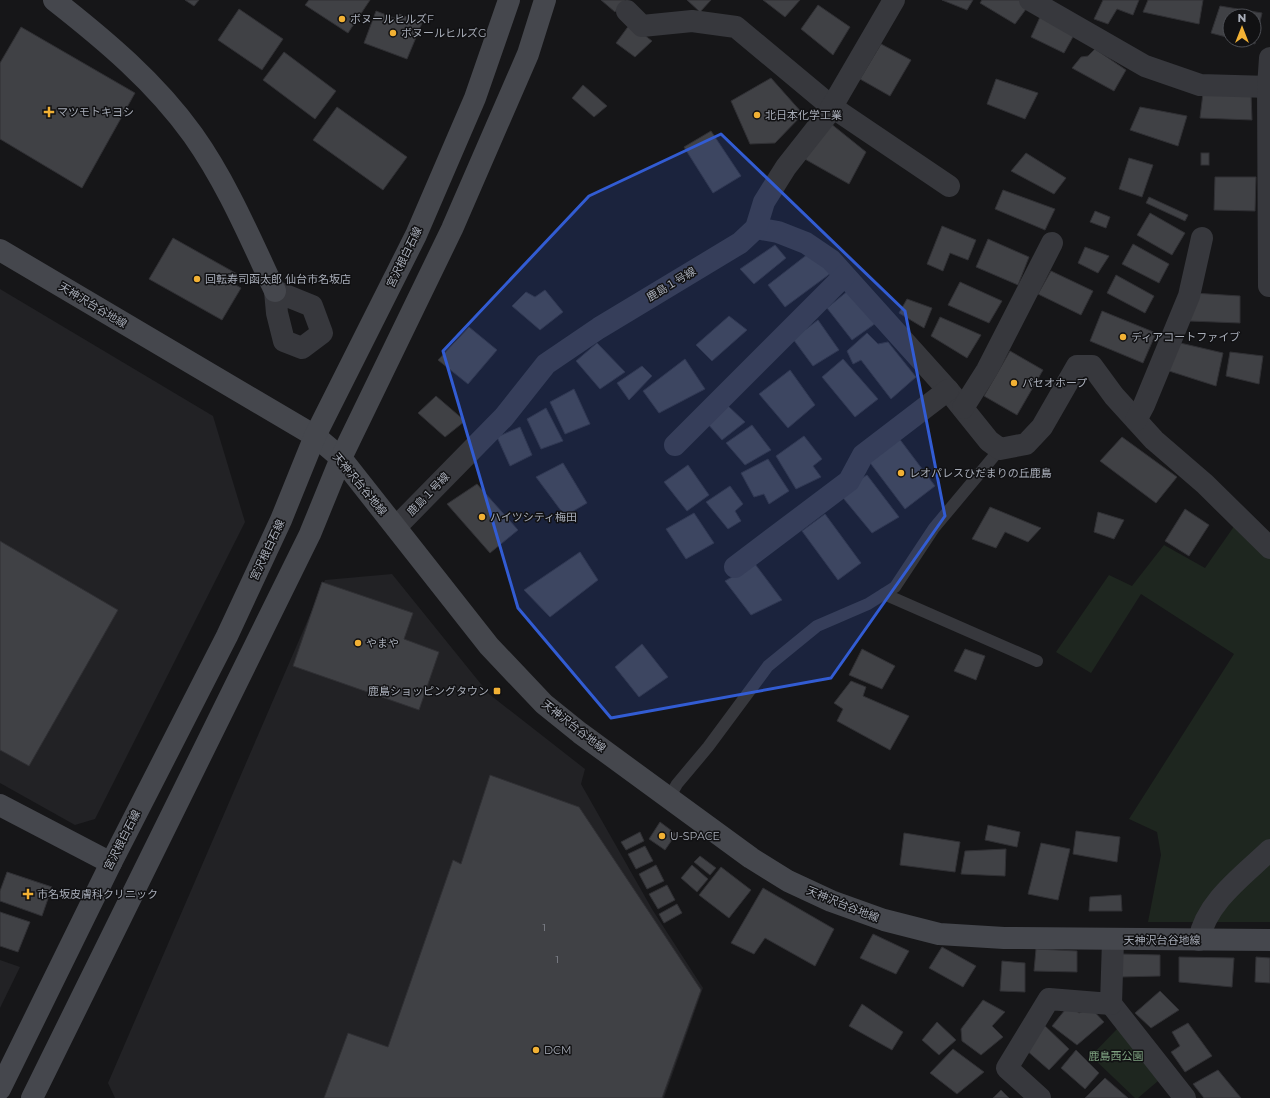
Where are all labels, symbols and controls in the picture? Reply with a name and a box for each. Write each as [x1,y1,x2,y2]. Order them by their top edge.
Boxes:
north arrow [1222,8,1262,48]
text: N [1238,11,1246,25]
place label: ボヌールヒルズF [350,12,434,26]
marker: ボヌールヒルズF [337,14,347,24]
place label: ボヌールヒルズG [401,26,487,40]
marker: ボヌールヒルズG [388,28,398,38]
place label: マツモトキヨシ [57,105,134,119]
marker: マツモトキヨシ [44,107,54,117]
place label: 北日本化学工業 [765,108,842,122]
marker: 北日本化学工業 [752,110,762,120]
street label: 宮沢根白石線 [383,224,425,290]
street label: 鹿島１号線 [644,264,698,304]
place label: 回転寿司函太郎 仙台市名坂店 [205,272,351,286]
marker: 回転寿司函太郎 仙台市名坂店 [192,274,202,284]
street label: 天神沢台谷地線 [56,279,130,331]
place label: ディアコートファイブ [1131,330,1240,344]
marker: ディアコートファイブ [1118,332,1128,342]
place label: パセオホープ [1022,376,1087,390]
marker: パセオホープ [1009,378,1019,388]
street label: 天神沢台谷地線 [330,450,390,518]
place label: レオパレスひだまりの丘鹿島 [909,466,1052,480]
marker: レオパレスひだまりの丘鹿島 [896,468,906,478]
street label: 鹿島１号線 [404,469,452,519]
place label: ハイツシティ梅田 [490,510,577,524]
marker: ハイツシティ梅田 [477,512,487,522]
street label: 宮沢根白石線 [247,517,287,583]
place label: やまや [366,636,399,650]
marker: やまや [353,638,363,648]
place label: 鹿島ショッピングタウン [368,684,489,698]
marker: 鹿島ショッピングタウン [492,686,502,696]
street label: 天神沢台谷地線 [539,697,609,755]
street label: 宮沢根白石線 [101,807,143,873]
place label: U-SPACE [670,829,720,843]
marker: U-SPACE [657,831,667,841]
street label: 天神沢台谷地線 [805,883,881,925]
place label: 市名坂皮膚科クリニック [37,887,158,901]
marker: 市名坂皮膚科クリニック [22,888,34,900]
house number: 1 [542,922,546,933]
street label: 天神沢台谷地線 [1124,933,1201,947]
house number: 1 [555,954,559,965]
place label: DCM [544,1043,571,1057]
marker: DCM [531,1045,541,1055]
park label: 鹿島西公園 [1089,1049,1144,1063]

